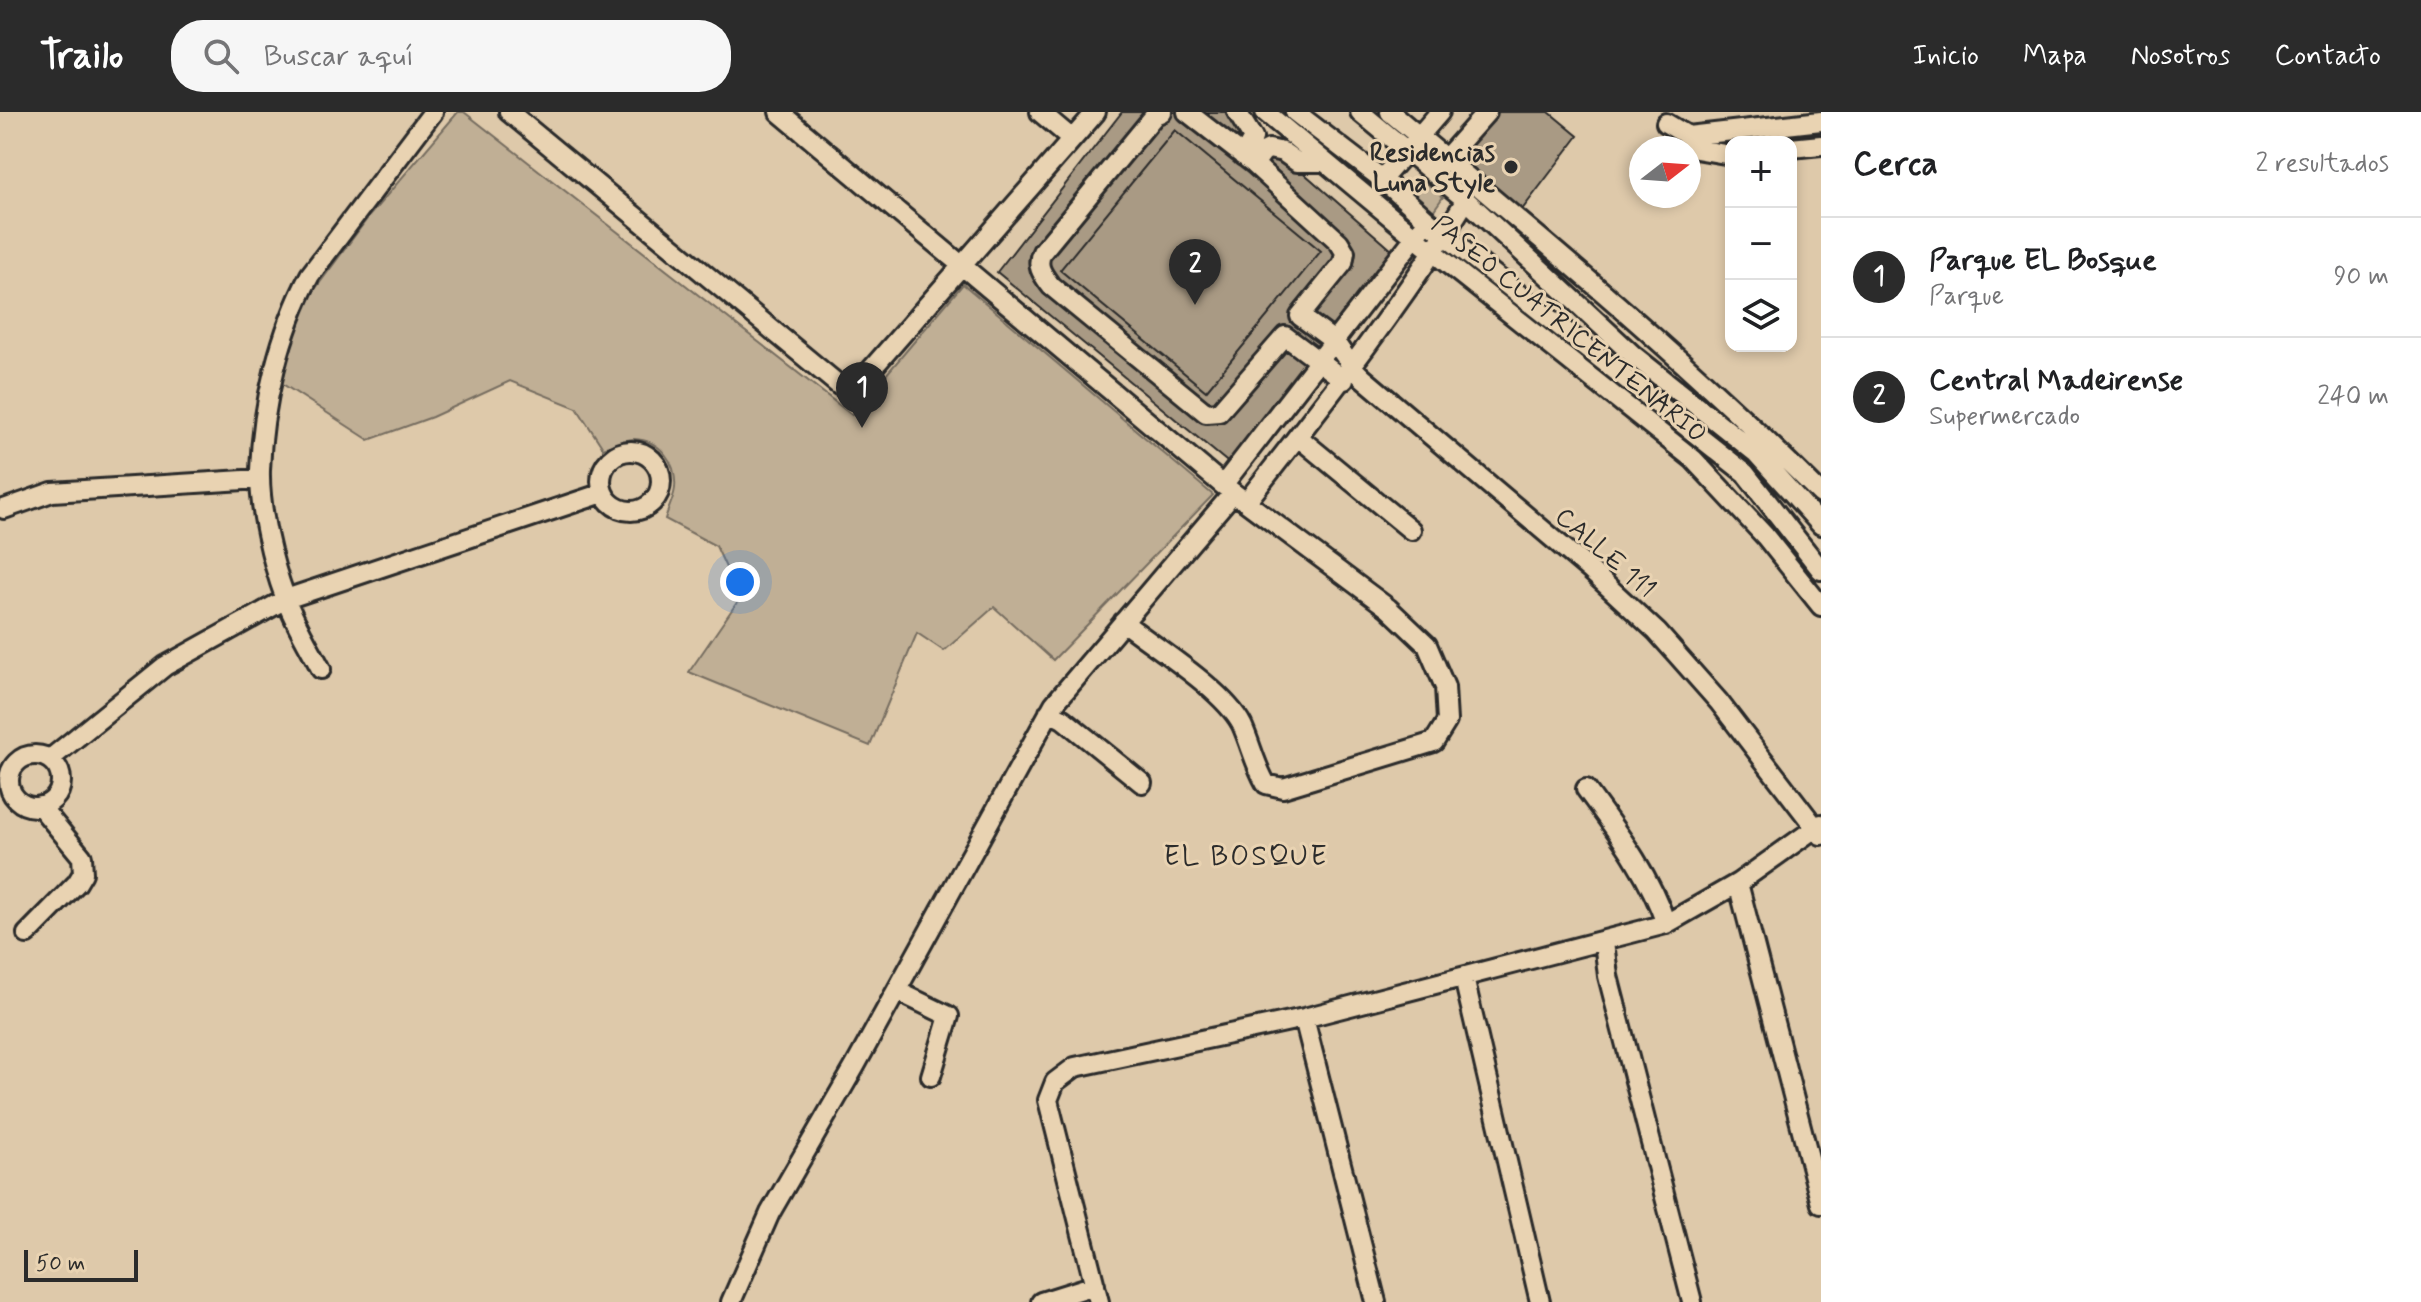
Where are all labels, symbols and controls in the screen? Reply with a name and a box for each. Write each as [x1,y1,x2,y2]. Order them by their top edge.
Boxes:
search box [171,20,731,92]
text: Trailo [40,32,123,81]
icon: search [199,34,243,78]
text: Buscar aquí [263,37,414,76]
text: Inicio [1912,38,1979,75]
text: Mapa [2023,38,2087,75]
text: Nosotros [2131,38,2230,75]
text: Contacto [2274,38,2381,75]
north arrow [1629,136,1701,208]
map controls [1725,136,1797,352]
button: + [1725,136,1797,208]
place label: Residencias Luna Style [1370,137,1495,201]
text: Cerca [1853,142,1938,187]
text: 2 resultados [2256,147,2389,181]
marker: Residencias Luna Style [1502,158,1520,176]
street label: PASEO CUATRICENTENARIO [1424,208,1713,451]
button: − [1725,208,1797,280]
pin: 2 [1169,239,1221,305]
text: Parque EL Bosque [1929,241,2157,280]
text: 1 [1873,260,1885,294]
text: 90 m [2334,260,2389,294]
button: layers [1725,280,1797,352]
text: Parque [1929,280,2004,314]
text: Central Madeirense [1929,361,2183,400]
pin: 1 [836,362,888,428]
text: 2 [1873,380,1885,414]
text: 240 m [2317,380,2389,414]
text: Supermercado [1929,400,2080,434]
street label: CALLE 111 [1547,500,1662,607]
your location [720,562,760,602]
district label: EL BOSQUE [1163,839,1329,876]
scale bar [24,1246,138,1282]
text: 50 m [36,1250,85,1278]

